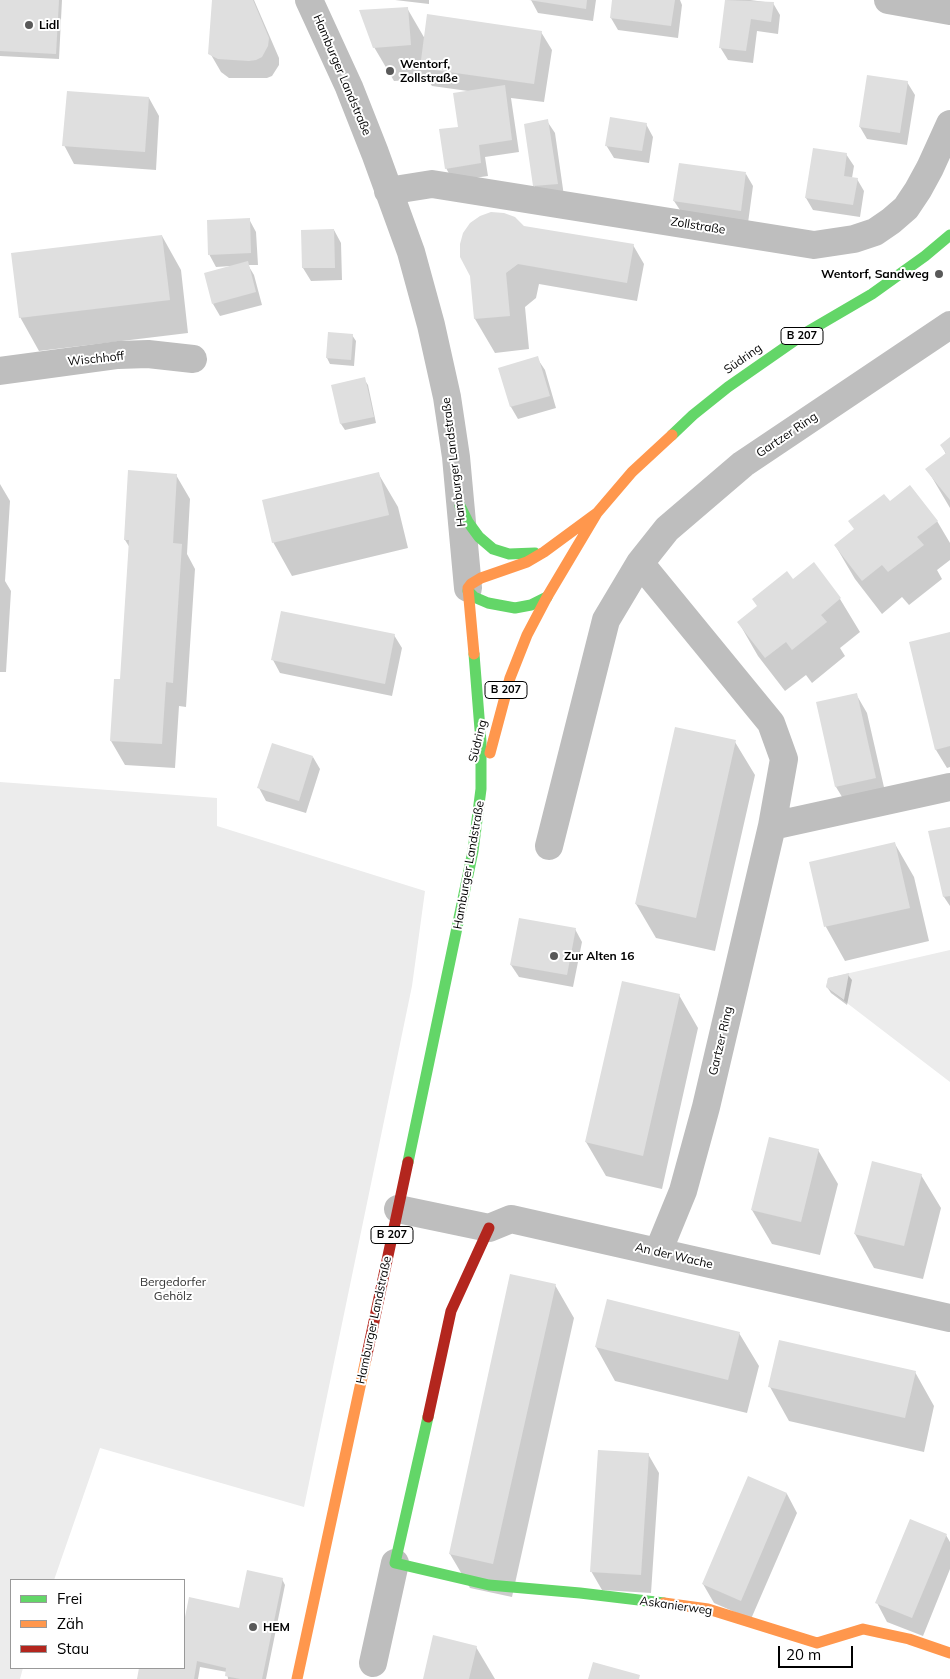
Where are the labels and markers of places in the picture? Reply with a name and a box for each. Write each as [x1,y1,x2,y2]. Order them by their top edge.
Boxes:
place label: Lidl [39,18,59,32]
marker: Lidl [23,19,35,31]
place label: Wentorf, Zollstraße [400,57,458,85]
marker: Wentorf, Zollstraße [384,65,396,77]
place label: Wentorf, Sandweg [821,267,929,281]
marker: Wentorf, Sandweg [933,268,945,280]
place label: Zur Alten 16 [564,949,634,963]
marker: Zur Alten 16 [548,950,560,962]
place label: HEM [263,1620,290,1634]
marker: HEM [247,1621,259,1633]

